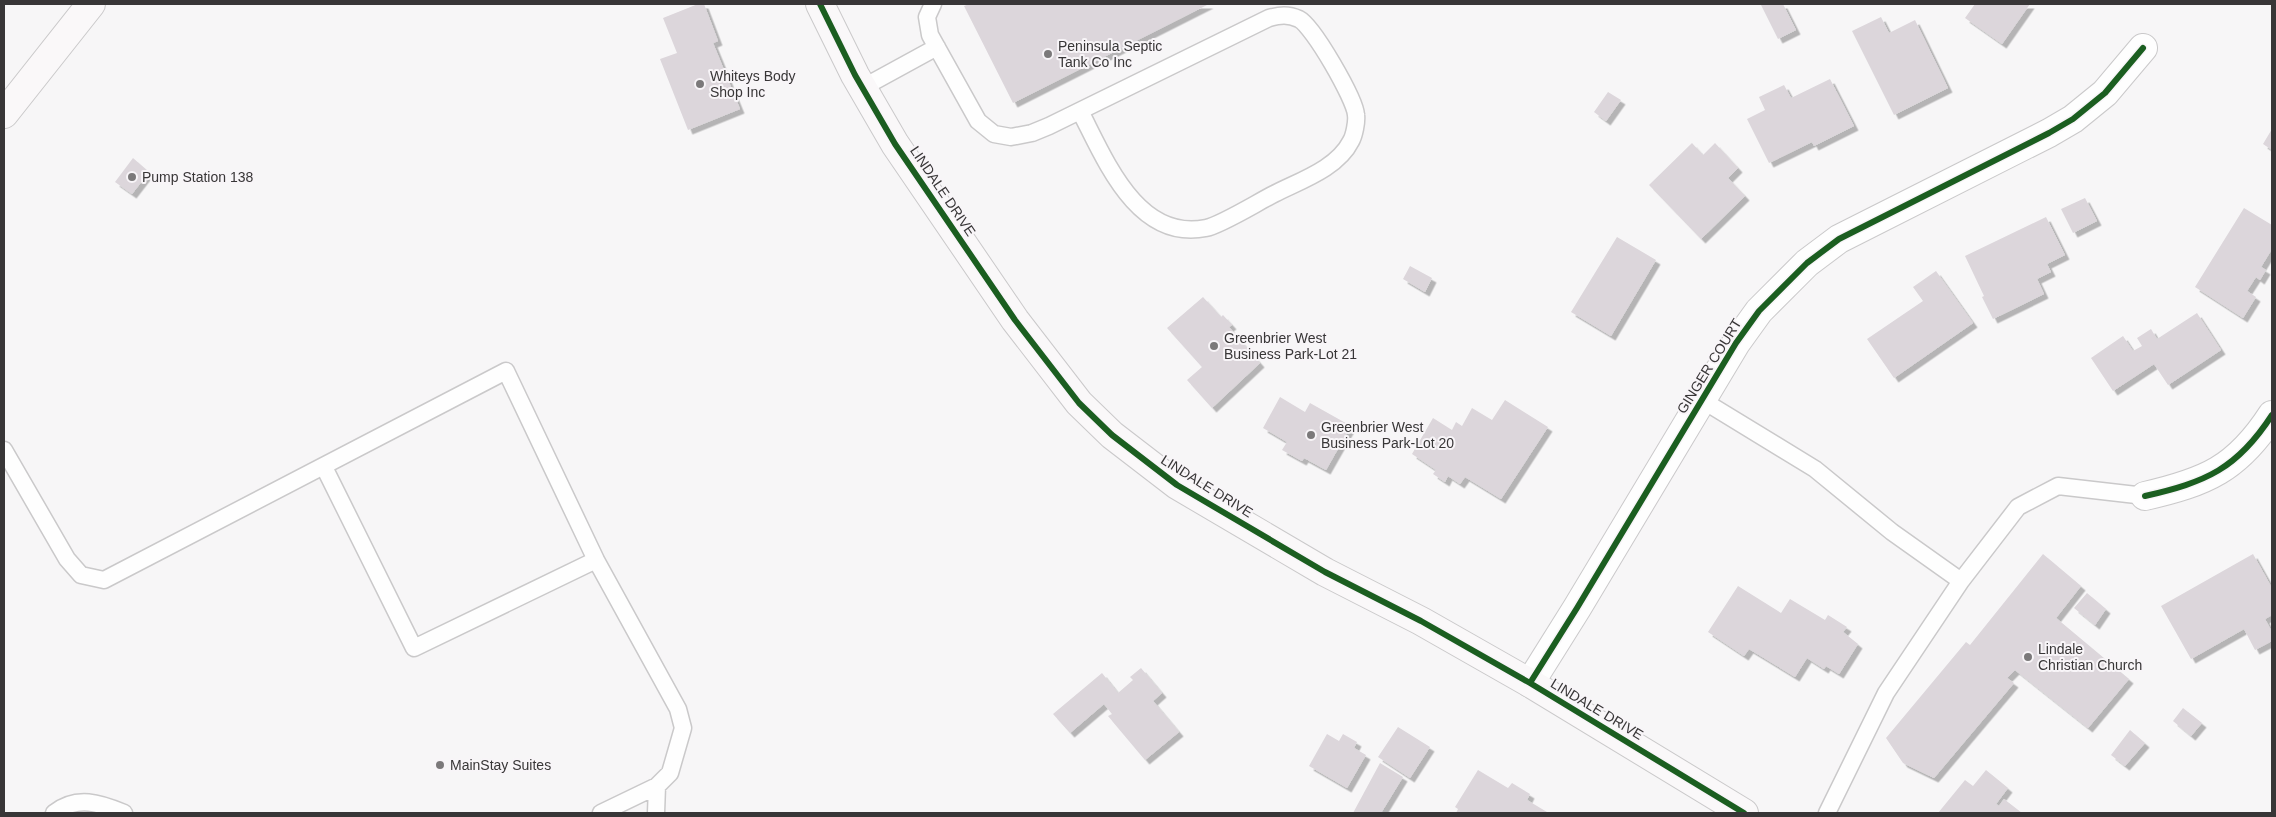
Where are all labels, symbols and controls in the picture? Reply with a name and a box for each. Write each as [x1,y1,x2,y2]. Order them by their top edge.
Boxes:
place label: Peninsula Septic Tank Co Inc [1058,38,1162,70]
marker: Peninsula Septic Tank Co Inc [1042,48,1054,60]
place label: Whiteys Body Shop Inc [710,68,796,100]
marker: Whiteys Body Shop Inc [694,78,706,90]
street label: LINDALE DRIVE [907,143,979,239]
place label: Pump Station 138 [142,169,254,185]
marker: Pump Station 138 [126,171,138,183]
street label: GINGER COURT [1673,315,1745,416]
place label: Greenbrier West Business Park-Lot 21 [1224,330,1357,362]
marker: Greenbrier West Business Park-Lot 21 [1208,340,1220,352]
place label: Greenbrier West Business Park-Lot 20 [1321,419,1454,451]
marker: Greenbrier West Business Park-Lot 20 [1305,429,1317,441]
street label: LINDALE DRIVE [1158,451,1256,521]
place label: Lindale Christian Church [2038,641,2142,673]
marker: Lindale Christian Church [2022,651,2034,663]
street label: LINDALE DRIVE [1548,675,1646,743]
place label: MainStay Suites [450,757,551,773]
marker: MainStay Suites [434,759,446,771]

